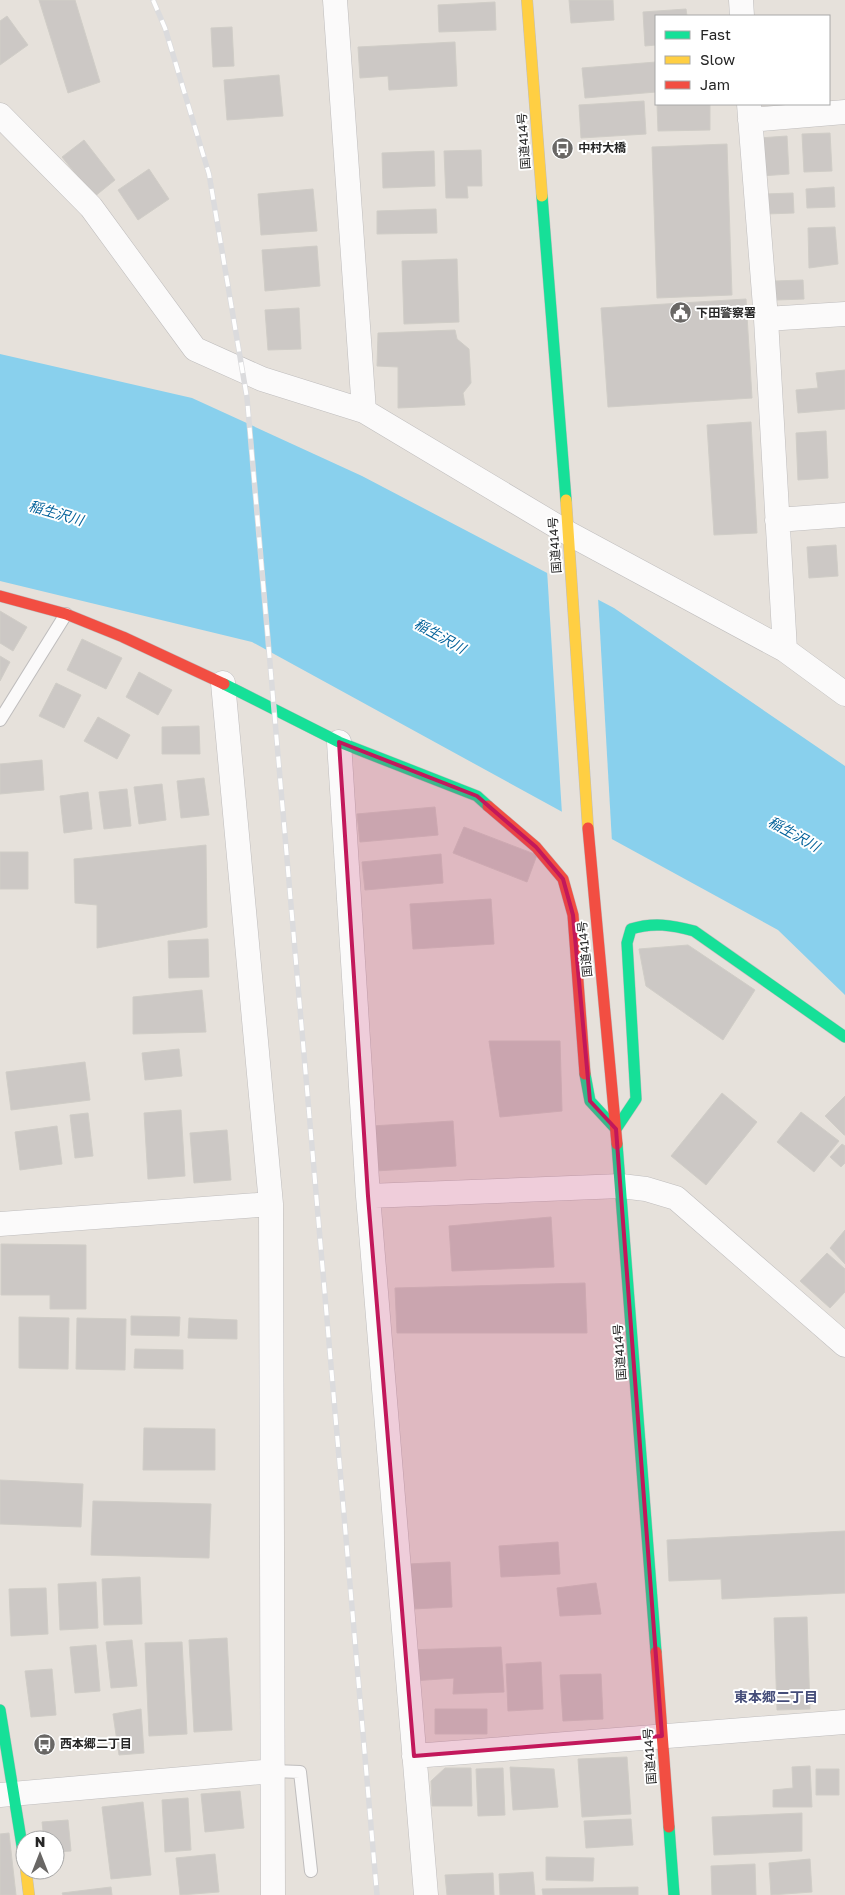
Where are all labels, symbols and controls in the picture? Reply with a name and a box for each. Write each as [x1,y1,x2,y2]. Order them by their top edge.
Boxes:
legend [655,15,830,105]
text: Fast [700,25,731,43]
text: Slow [700,50,735,68]
text: Jam [700,75,730,93]
street label: 国道414号 [514,112,533,170]
bus stop icon: 中村大橋 [550,136,574,160]
place label: 中村大橋 [578,140,627,155]
public building icon: 下田警察署 [668,301,692,325]
place label: 下田警察署 [696,305,756,320]
water label: 稲生沢川 [27,497,87,529]
street label: 国道414号 [545,516,564,574]
water label: 稲生沢川 [412,615,471,658]
water label: 稲生沢川 [766,813,825,856]
street label: 国道414号 [574,920,595,978]
street label: 国道414号 [610,1323,629,1381]
district label: 東本郷二丁目 [734,1688,818,1705]
street label: 国道414号 [640,1727,659,1785]
bus stop icon: 西本郷二丁目 [32,1732,56,1756]
place label: 西本郷二丁目 [60,1736,132,1751]
north arrow [15,1830,65,1880]
text: N [35,1833,45,1850]

